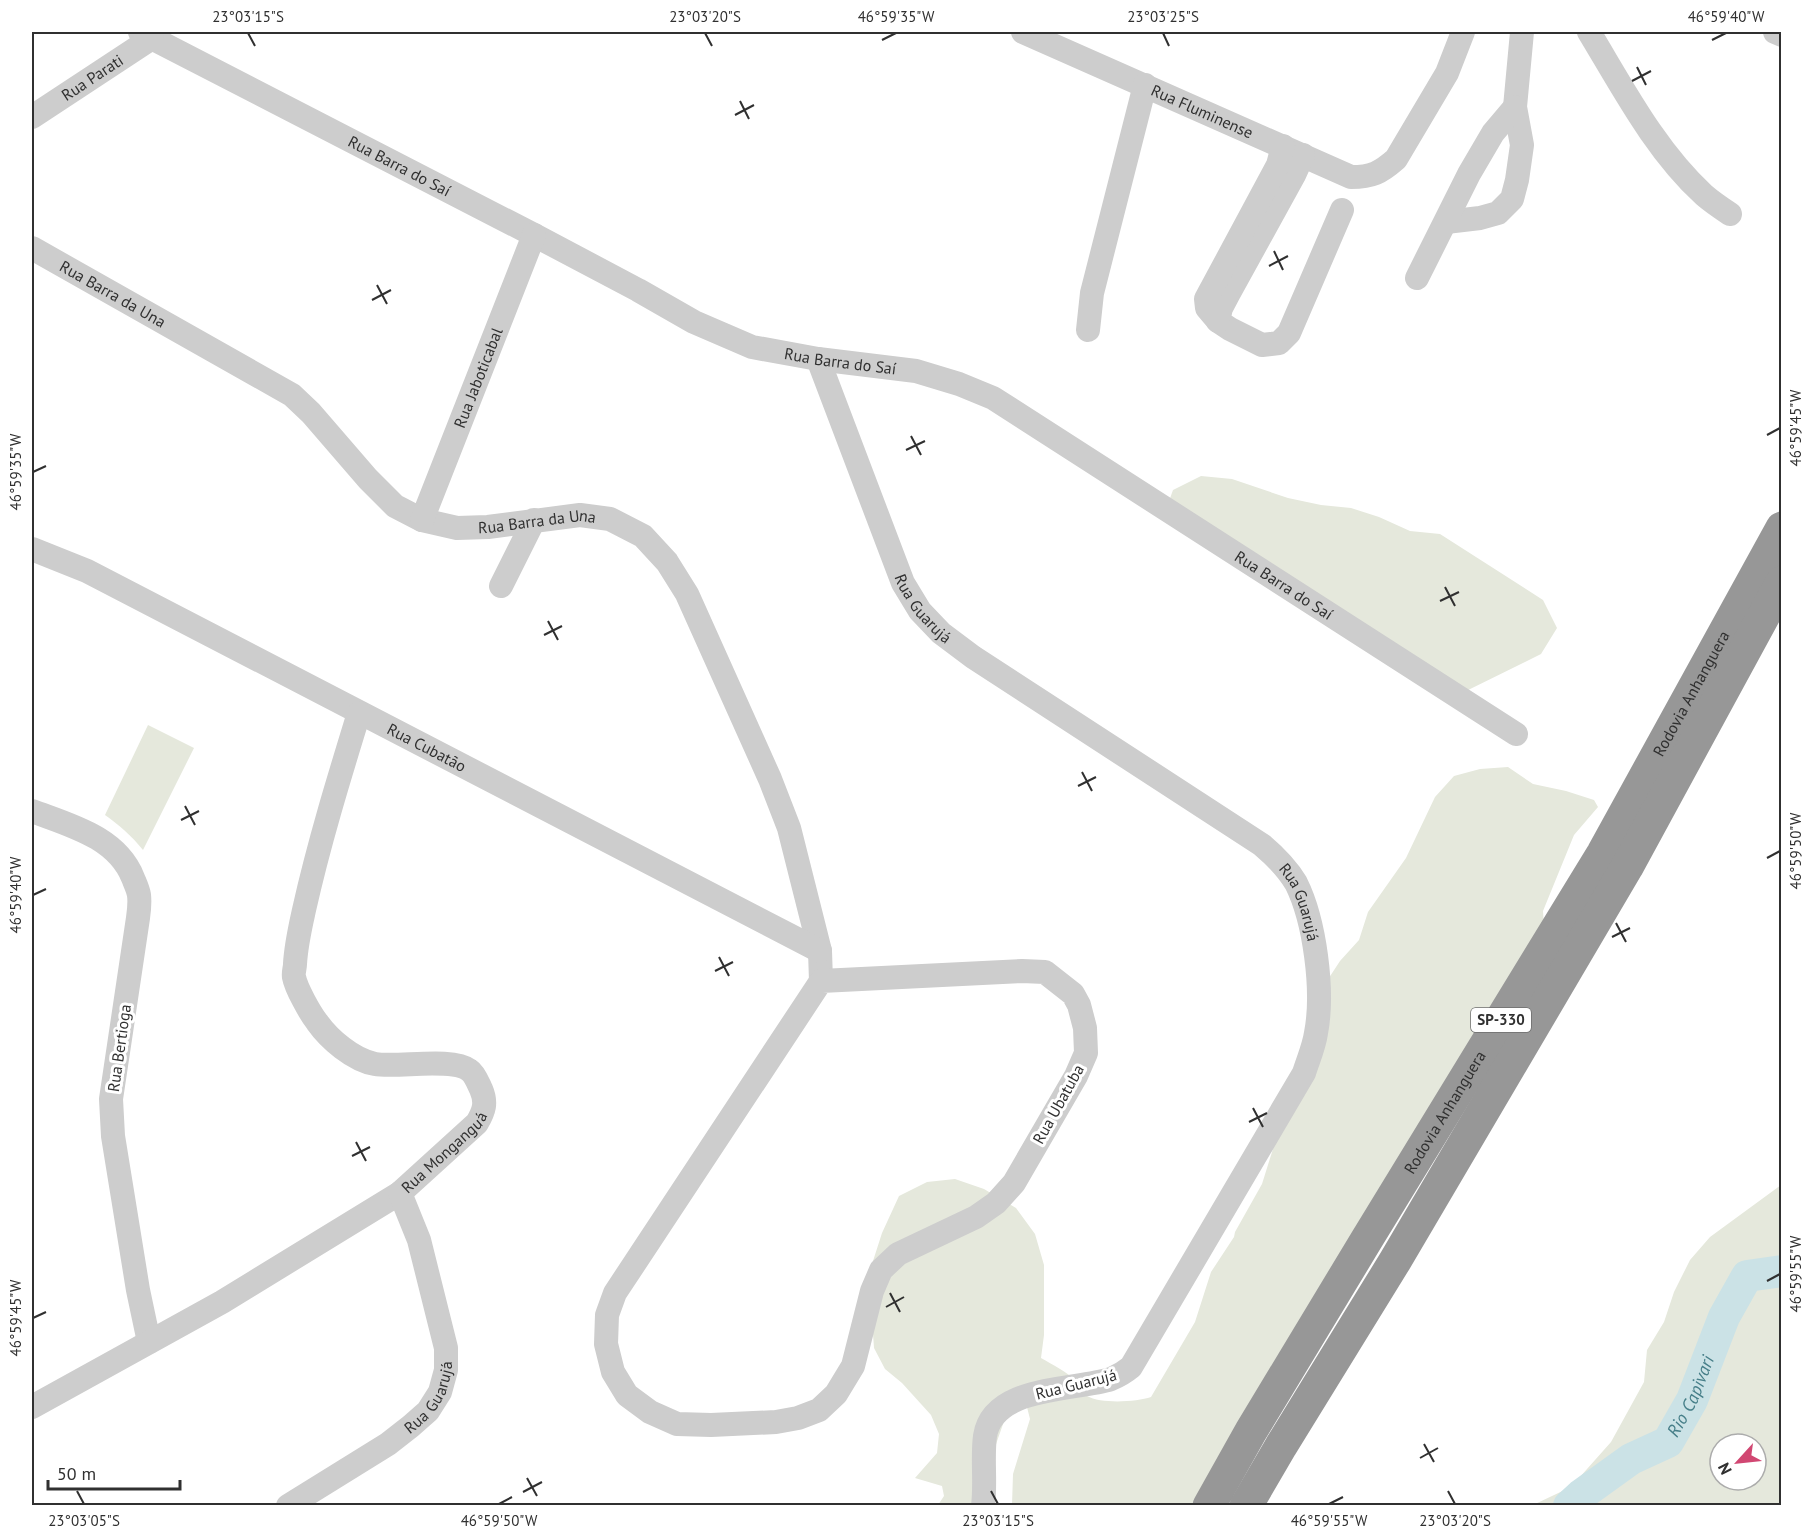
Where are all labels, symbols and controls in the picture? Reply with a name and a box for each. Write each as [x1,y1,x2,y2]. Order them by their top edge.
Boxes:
text: 23°03'15"S [212,7,284,26]
text: 23°03'20"S [669,7,741,26]
text: 46°59'35"W [858,7,935,26]
text: 23°03'25"S [1127,7,1199,26]
text: 46°59'40"W [1688,7,1765,26]
street label: Rua Parati [58,50,127,105]
street label: Rua Fluminense [1148,80,1256,143]
street label: Rua Barra do Saí [345,131,454,200]
street label: Rua Barra da Una [56,256,170,332]
street label: Rua Jaboticabal [449,324,507,431]
street label: Rua Barra do Saí [783,343,897,379]
text: 46°59'45"W [1786,389,1805,466]
text: 46°59'35"W [6,433,25,510]
street label: Rua Barra da Una [478,505,597,537]
street label: Rua Barra do Saí [1231,546,1337,624]
street label: Rua Guarujá [890,571,956,647]
street label: Rodovia Anhanguera [1648,627,1734,760]
street label: Rua Cubatão [384,718,470,776]
text: 46°59'50"W [1786,812,1805,889]
text: 46°59'40"W [6,856,25,933]
street label: Rua Guarujá [1275,859,1324,943]
street label: Rua Bertioga [103,1003,135,1093]
road number: SP-330 [1471,1008,1531,1032]
street label: Rodovia Anhanguera [1399,1047,1490,1177]
street label: Rua Ubatuba [1028,1061,1088,1147]
street label: Rua Monganguá [397,1108,491,1197]
text: 46°59'55"W [1786,1235,1805,1312]
text: 46°59'45"W [6,1279,25,1356]
water label: Rio Capivari [1661,1351,1720,1441]
street label: Rua Guarujá [400,1361,456,1438]
street label: Rua Guarujá [1033,1364,1119,1404]
north arrow [1708,1432,1768,1492]
scale bar [48,1453,180,1491]
text: N [1713,1460,1736,1478]
text: 50 m [57,1462,96,1485]
text: 23°03'05"S [48,1511,120,1530]
text: 46°59'50"W [461,1511,538,1530]
text: 23°03'15"S [962,1511,1034,1530]
text: 46°59'55"W [1291,1511,1368,1530]
text: 23°03'20"S [1419,1511,1491,1530]

